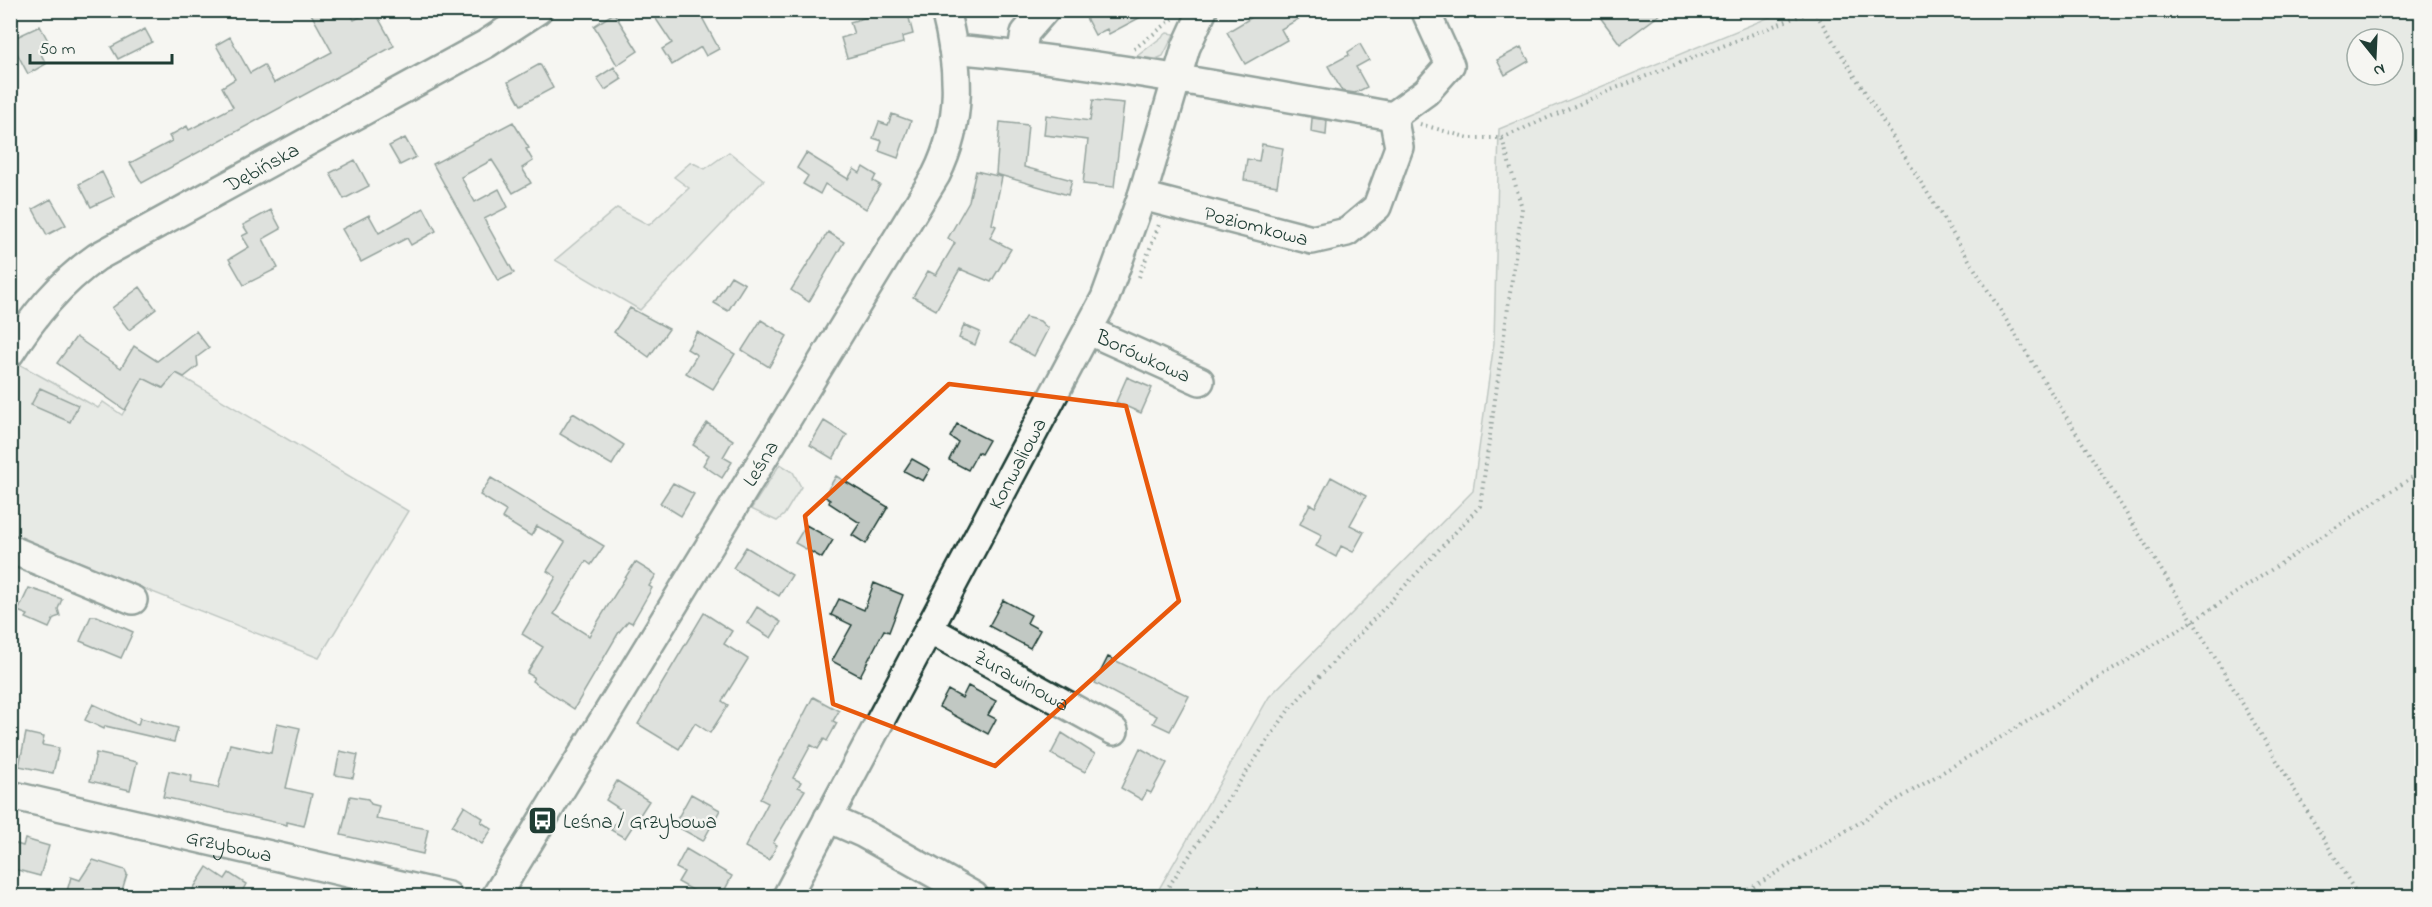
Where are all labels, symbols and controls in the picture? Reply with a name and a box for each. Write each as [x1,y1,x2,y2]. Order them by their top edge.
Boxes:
scale bar [30,27,172,65]
north arrow [2345,27,2405,87]
text: 50 m [39,37,76,63]
text: N [2370,56,2388,83]
street label: Dębińska [219,136,305,202]
street label: Poziomkowa [1200,200,1311,255]
street label: Borówkowa [1090,323,1195,392]
street label: Konwaliowa [982,413,1056,515]
street label: Leśna [736,435,788,493]
street label: Żurawinowa [967,643,1074,721]
bus stop icon: Leśna / Grzybowa [526,805,558,837]
place label: Leśna / Grzybowa [563,808,717,840]
street label: Grzybowa [183,823,275,872]

